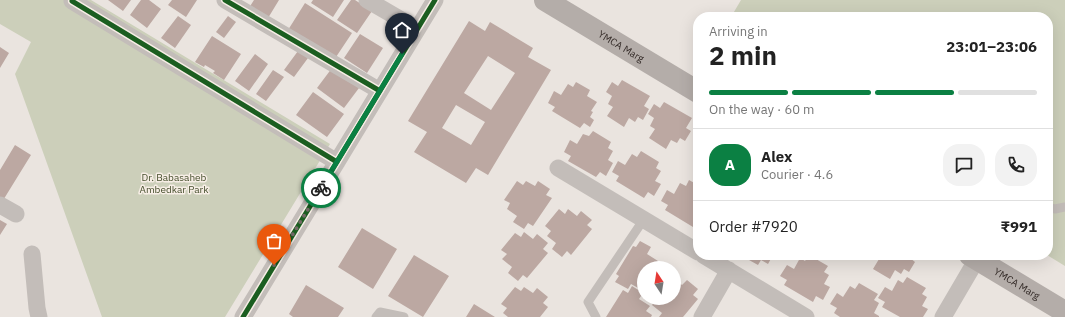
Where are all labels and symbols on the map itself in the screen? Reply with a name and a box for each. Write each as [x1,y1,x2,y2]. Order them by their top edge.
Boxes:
pin [385,13,419,54]
street label: YMCA Marg [596,27,647,65]
courier [301,168,341,208]
park label: Dr. Babasaheb Ambedkar Park [139,171,209,196]
pin [257,224,291,265]
north arrow [637,261,681,305]
street label: YMCA Marg [992,265,1043,302]

